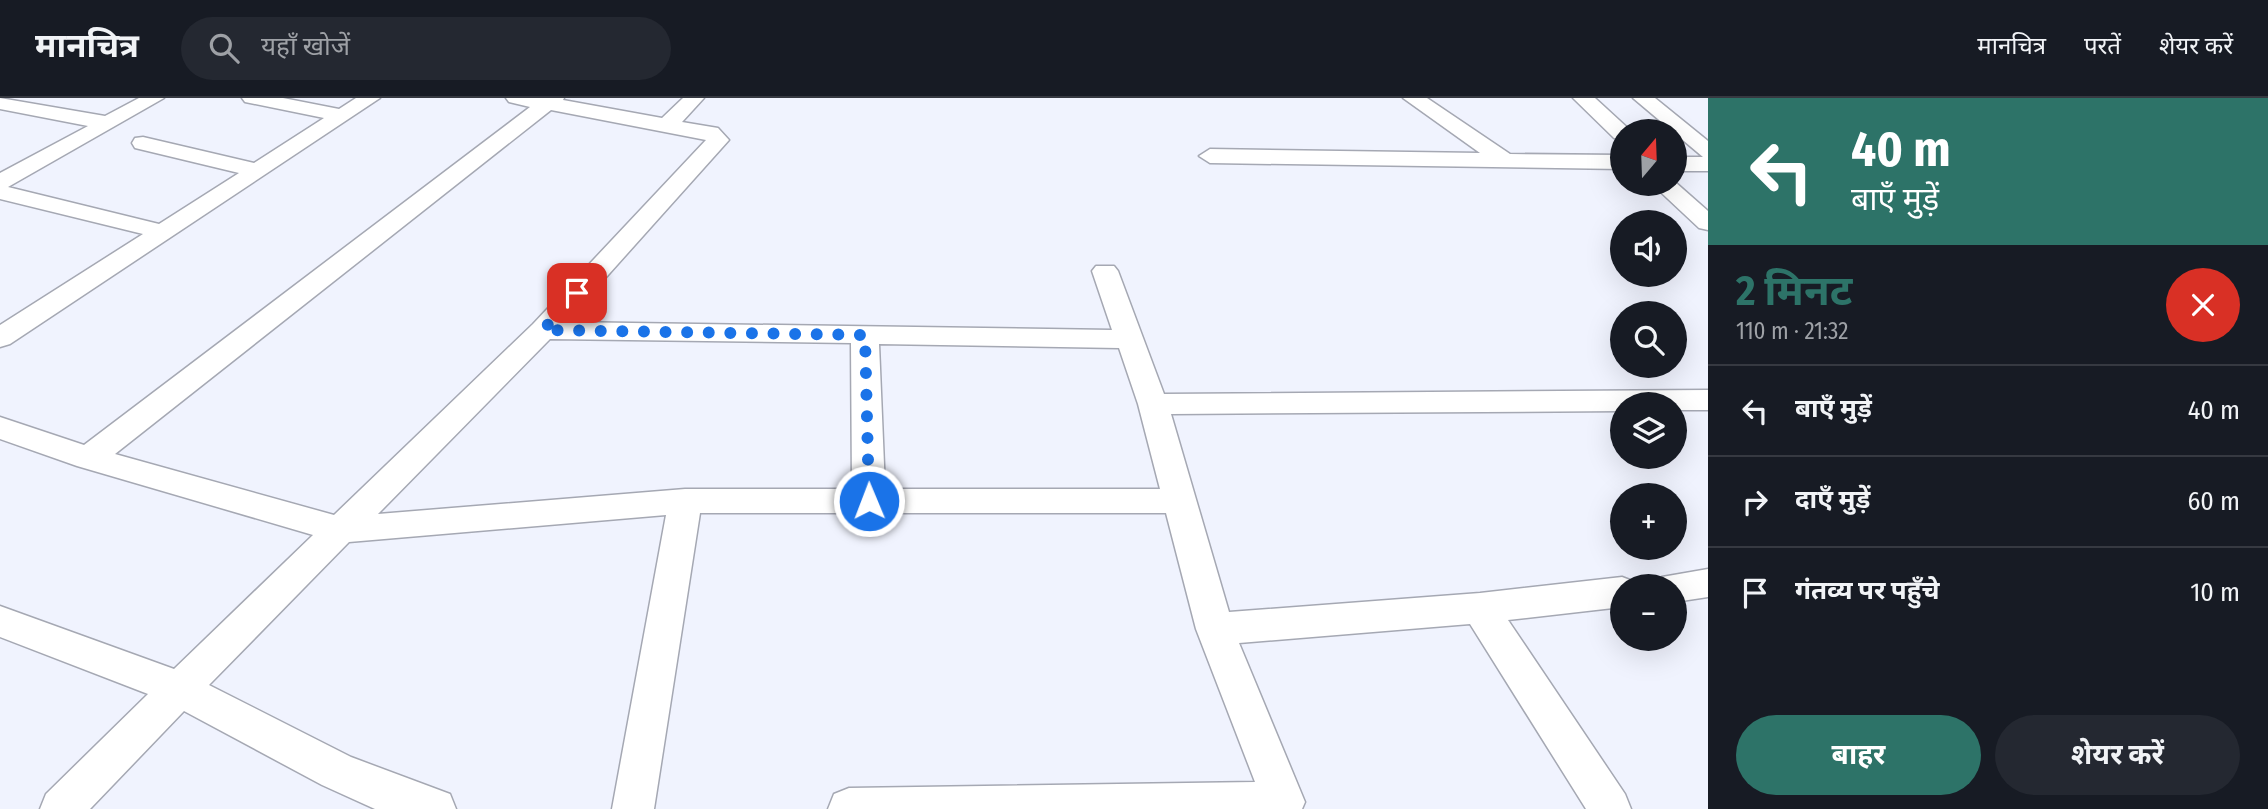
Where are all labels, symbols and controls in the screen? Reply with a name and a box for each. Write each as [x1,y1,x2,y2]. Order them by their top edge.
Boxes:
search box [181,17,671,80]
text: मानचित्र [35,26,139,66]
icon: search [205,29,243,67]
text: यहाँ खोजें [261,31,350,62]
text: मानचित्र [1977,32,2046,60]
text: परतें [2084,32,2121,60]
text: शेयर करें [2159,32,2233,60]
north arrow [1610,119,1687,196]
map controls [1610,119,1687,651]
text: 40 m [1851,120,1951,179]
icon: left [1736,126,1827,217]
text: बाएँ मुड़ें [1851,180,1939,218]
button: sound [1610,210,1687,287]
pin [547,263,607,323]
text: 2 मिनट [1736,266,1852,316]
button: close [2166,268,2240,342]
icon: arrive [558,274,596,312]
button: search [1610,301,1687,378]
text: 110 m · 21:32 [1736,317,1848,345]
button: layers [1610,392,1687,469]
icon: left [1736,392,1774,430]
text: बाएँ मुड़ें [1795,393,1872,424]
text: 40 m [2188,395,2240,426]
position arrow [832,464,906,538]
button: + [1610,483,1687,560]
icon: right [1736,483,1774,521]
text: दाएँ मुड़ें [1795,484,1870,515]
text: 60 m [2187,486,2240,517]
button: − [1610,574,1687,651]
icon: arrive [1736,574,1774,612]
text: गंतव्य पर पहुँचे [1795,575,1939,606]
text: 10 m [2190,577,2240,608]
button: बाहर [1736,715,1981,795]
button: शेयर करें [1995,715,2240,795]

